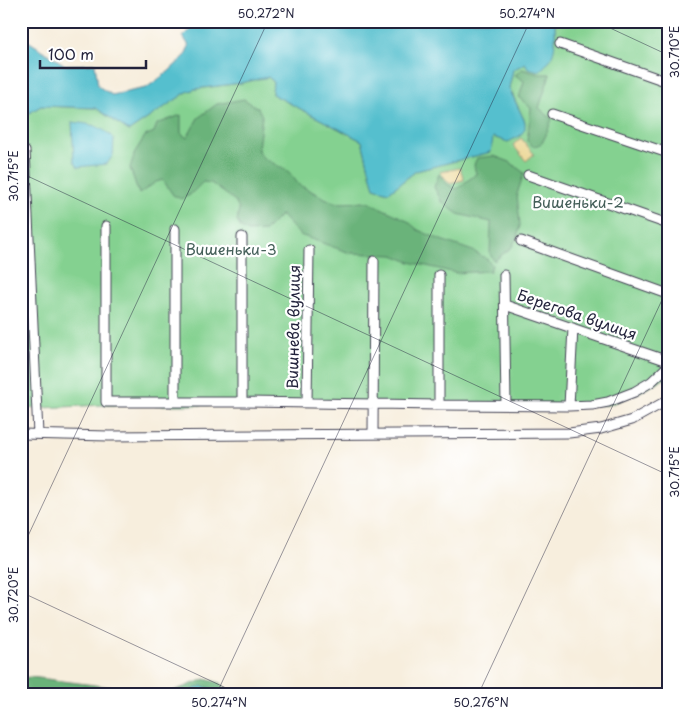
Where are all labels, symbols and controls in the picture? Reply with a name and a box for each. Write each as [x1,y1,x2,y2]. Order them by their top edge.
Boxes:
text: 50.272°N [237,4,295,22]
text: 50.274°N [499,4,555,22]
text: 30.710°E [665,26,683,78]
scale bar [40,38,146,70]
text: 100 m [48,42,94,65]
text: 30.715°E [4,150,22,202]
park label: Вишеньки-2 [532,190,624,213]
park label: Вишеньки-3 [185,237,277,260]
street label: Вишнева вулиця [280,265,305,389]
street label: Берегова вулиця [515,282,640,345]
text: 30.715°E [665,446,683,498]
text: 30.720°E [4,567,22,623]
text: 50.274°N [191,693,247,711]
text: 50.276°N [453,693,509,711]

